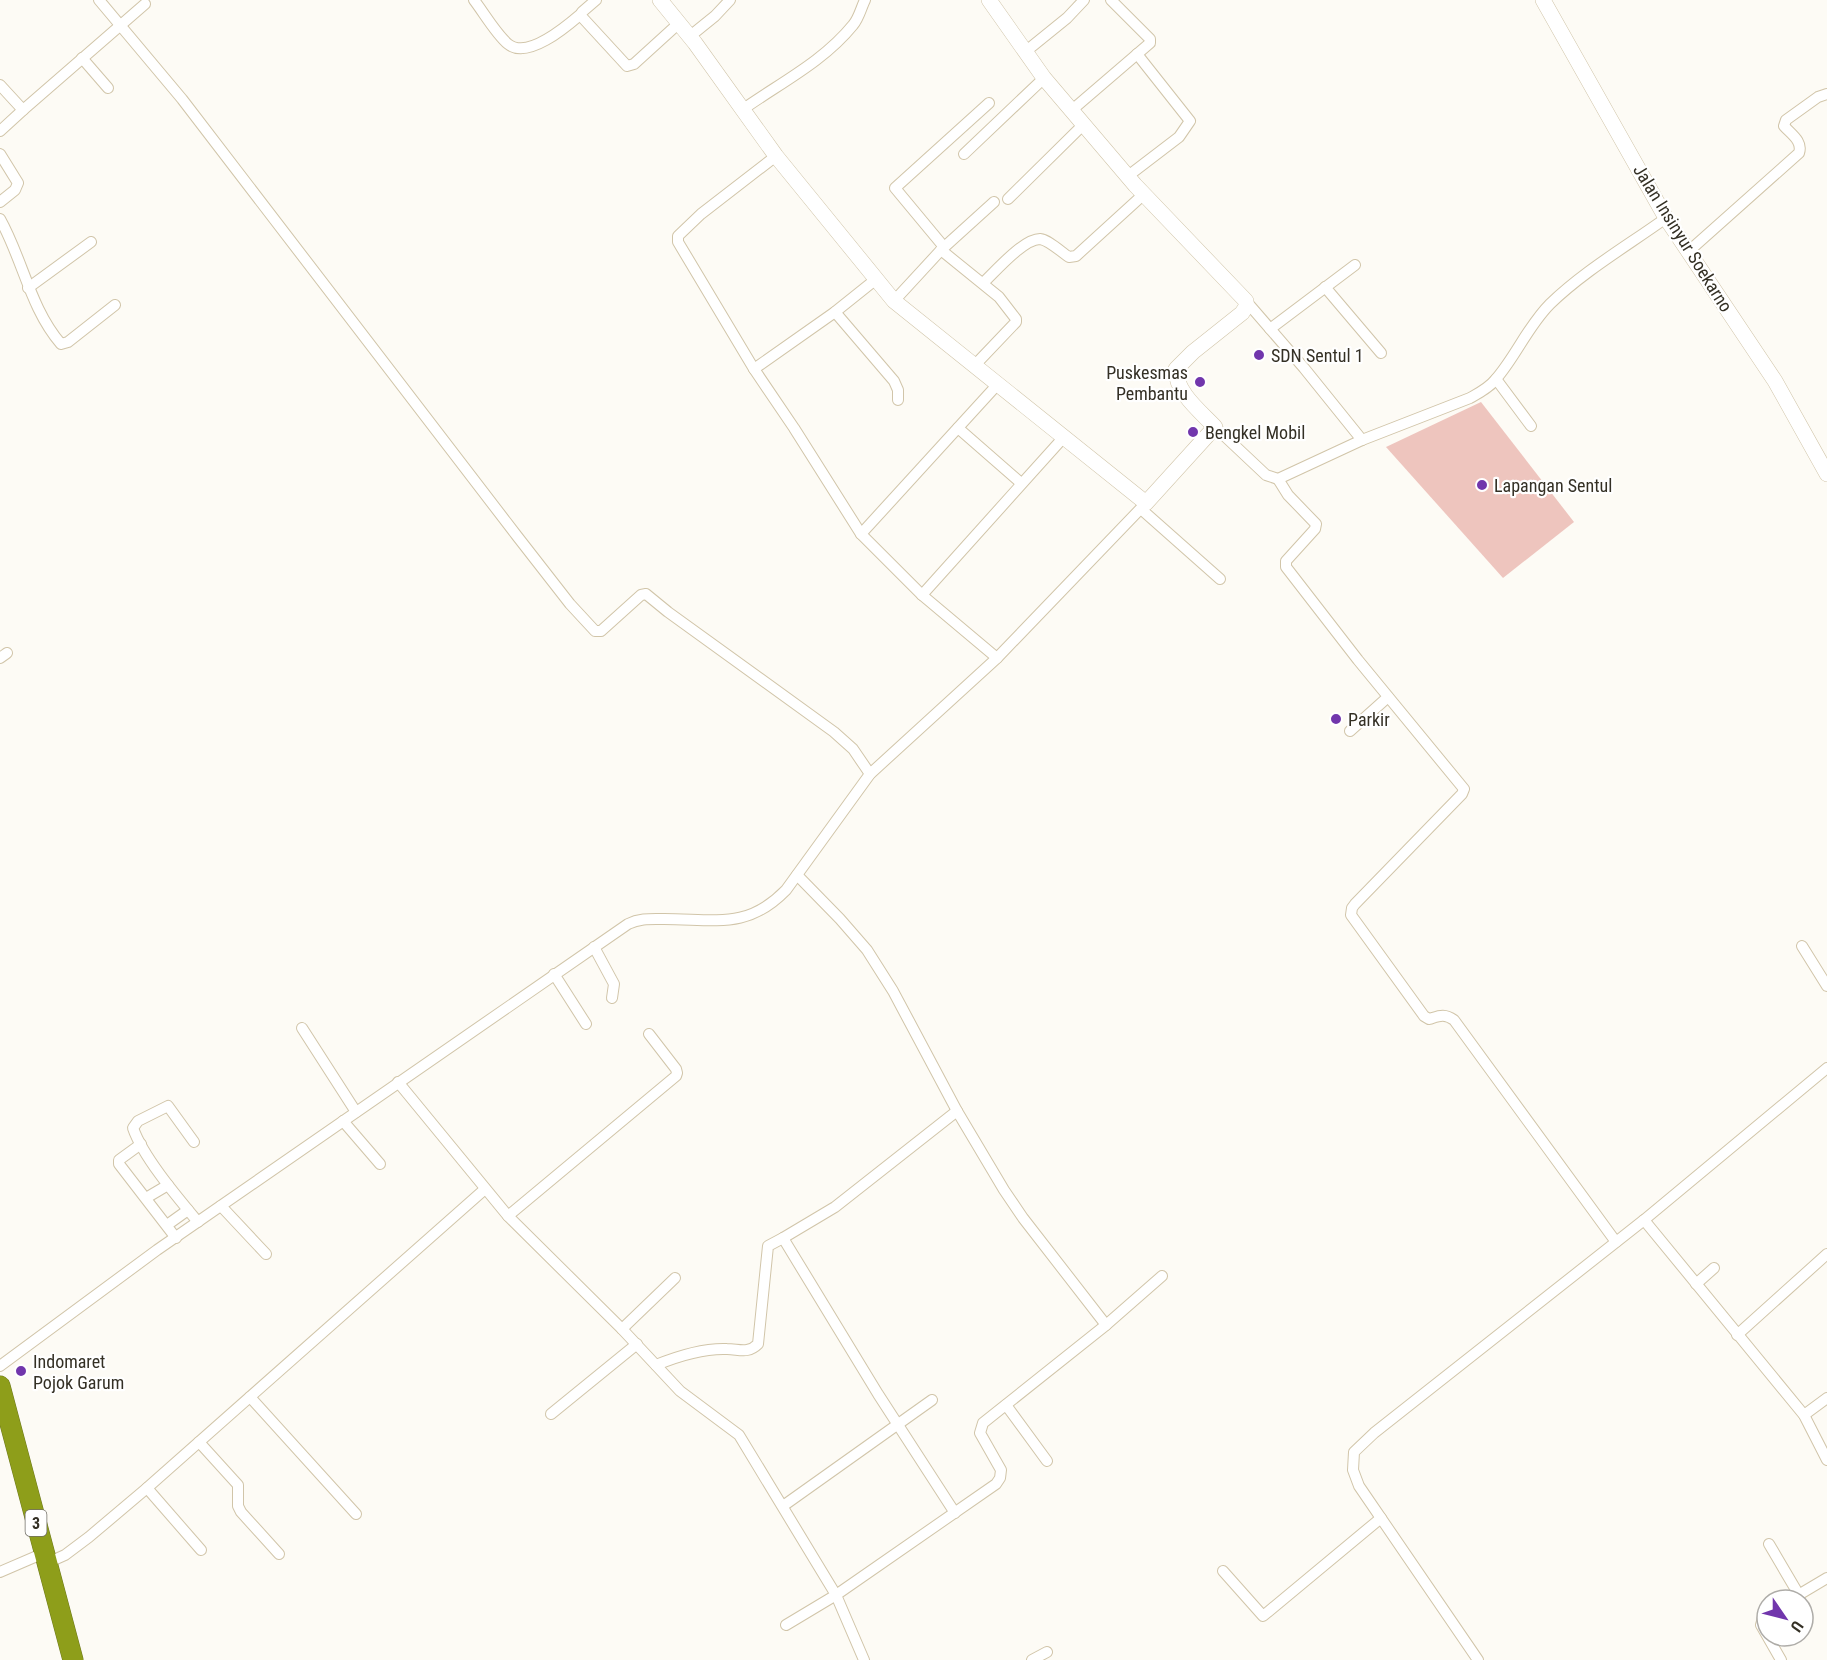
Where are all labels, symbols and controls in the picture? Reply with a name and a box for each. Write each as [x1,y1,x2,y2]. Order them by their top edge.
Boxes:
street label: Jalan Insinyur Soekarno [1629,160,1737,316]
place label: SDN Sentul 1 [1271,345,1364,366]
marker: SDN Sentul 1 [1252,348,1266,362]
place label: Puskesmas Pembantu [1106,362,1188,404]
marker: Puskesmas Pembantu [1193,375,1207,389]
place label: Bengkel Mobil [1205,422,1305,443]
marker: Bengkel Mobil [1186,425,1200,439]
place label: Lapangan Sentul [1494,475,1612,496]
marker: Lapangan Sentul [1475,478,1489,492]
place label: Parkir [1348,709,1390,730]
marker: Parkir [1329,712,1343,726]
place label: Indomaret Pojok Garum [33,1351,124,1393]
marker: Indomaret Pojok Garum [14,1364,28,1378]
road number: 3 [26,1510,46,1536]
north arrow [1755,1588,1815,1648]
text: U [1786,1617,1807,1636]

